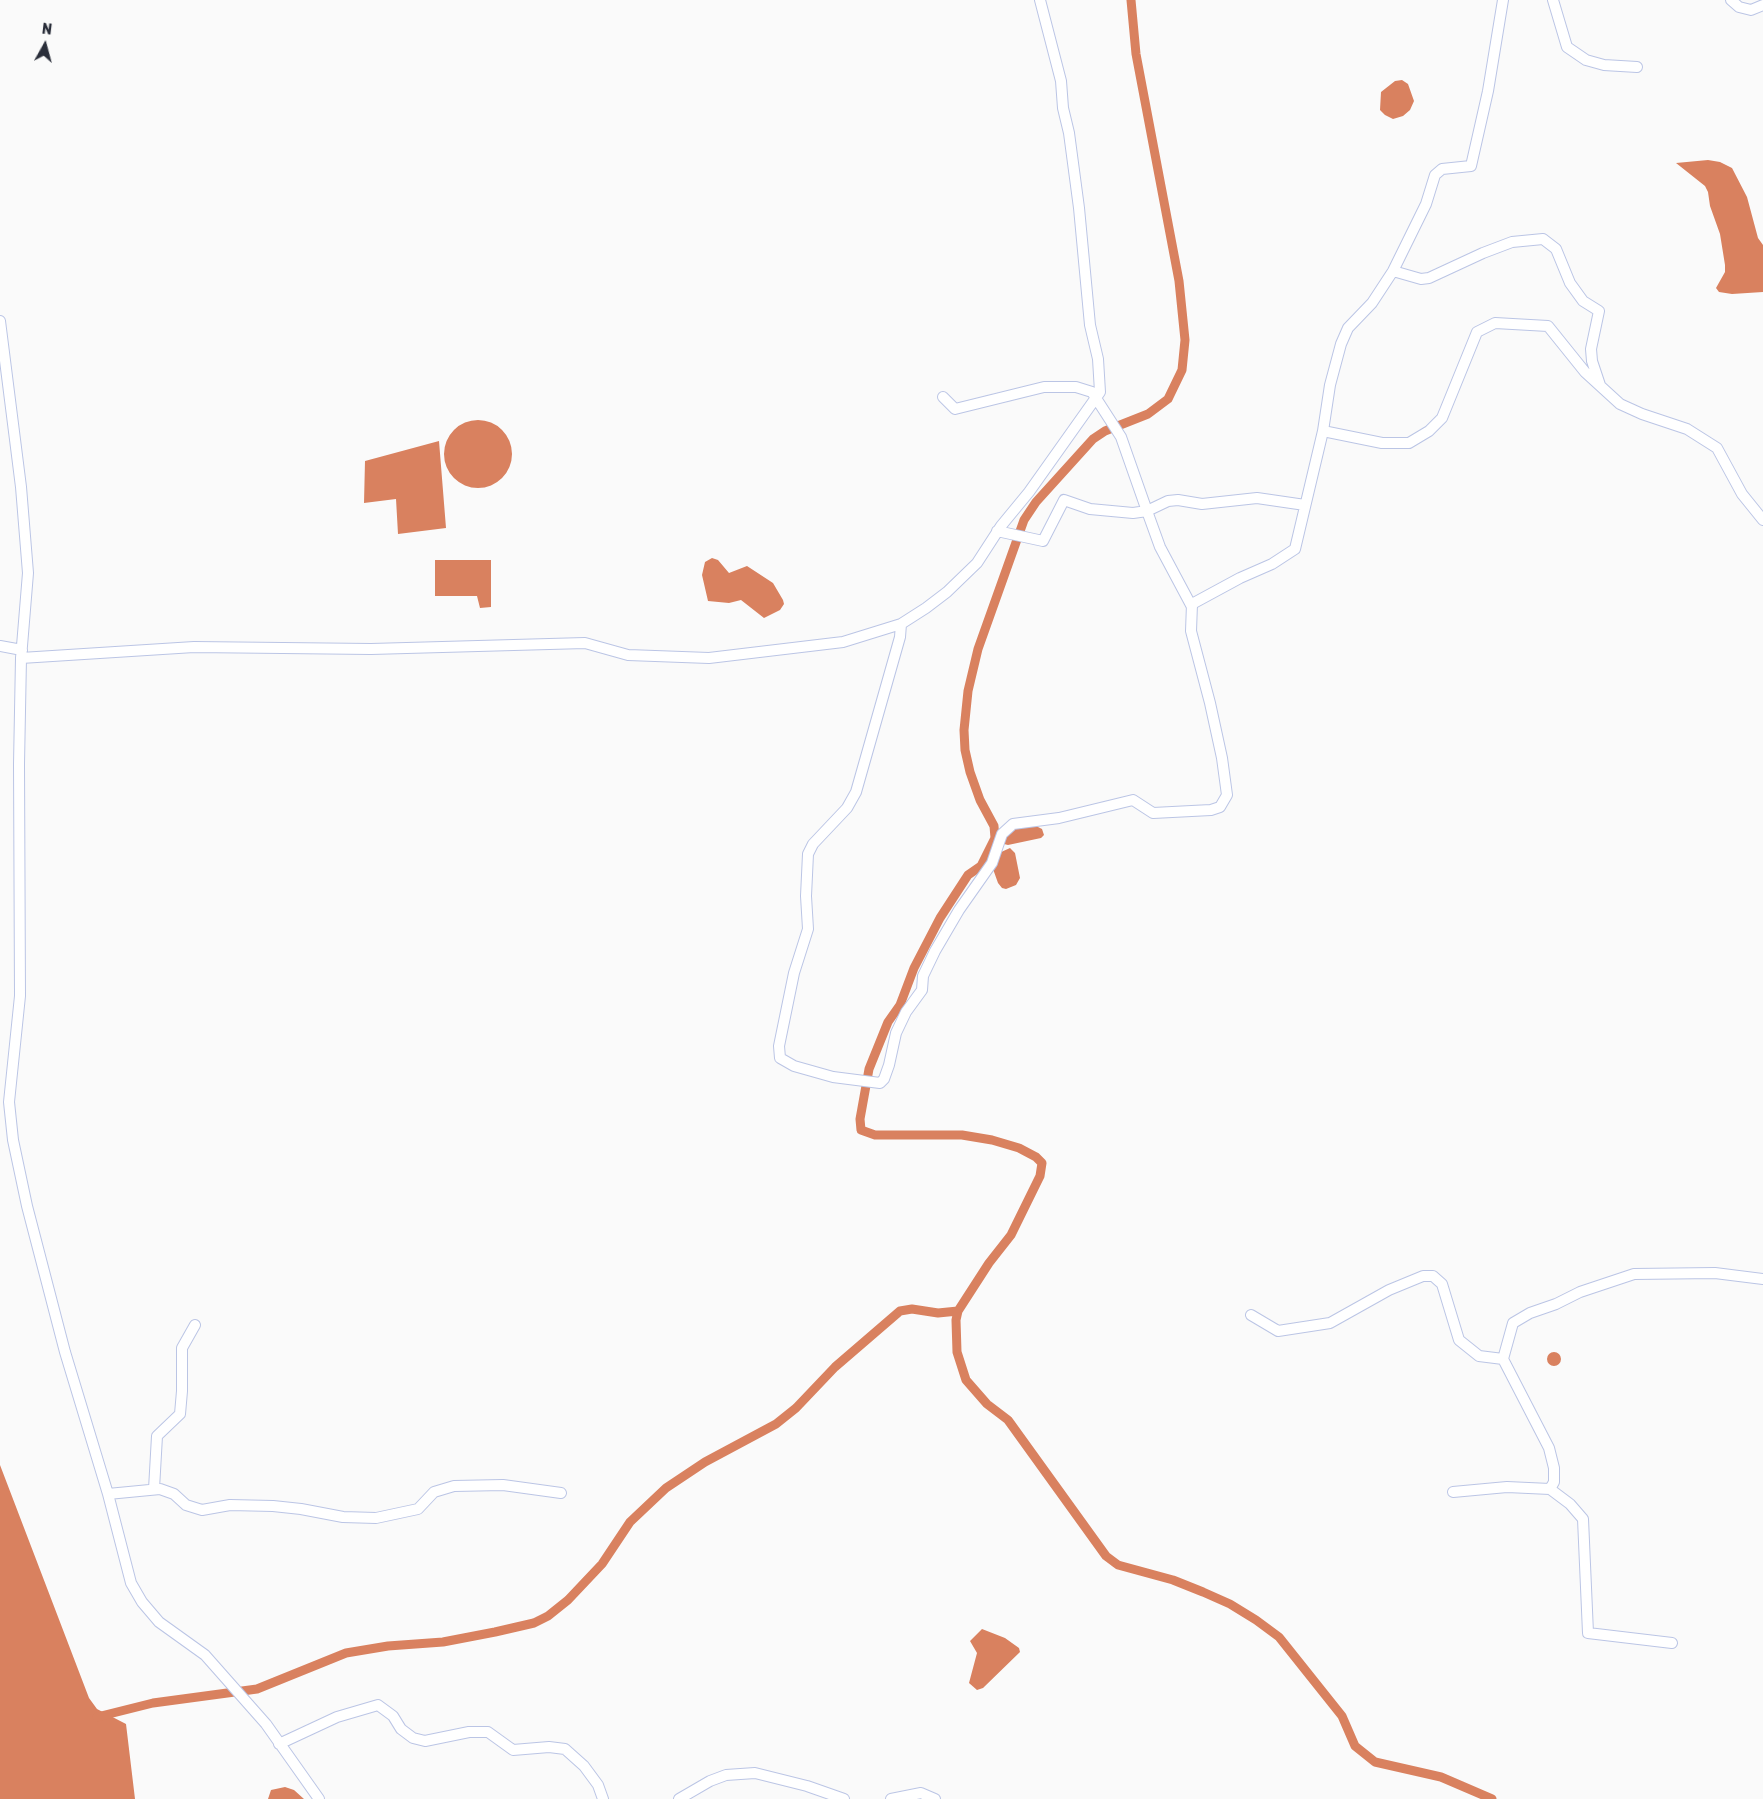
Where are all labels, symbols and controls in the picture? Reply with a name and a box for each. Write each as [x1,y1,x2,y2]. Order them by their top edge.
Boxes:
north arrow [20,20,70,70]
text: N [41,21,53,39]

